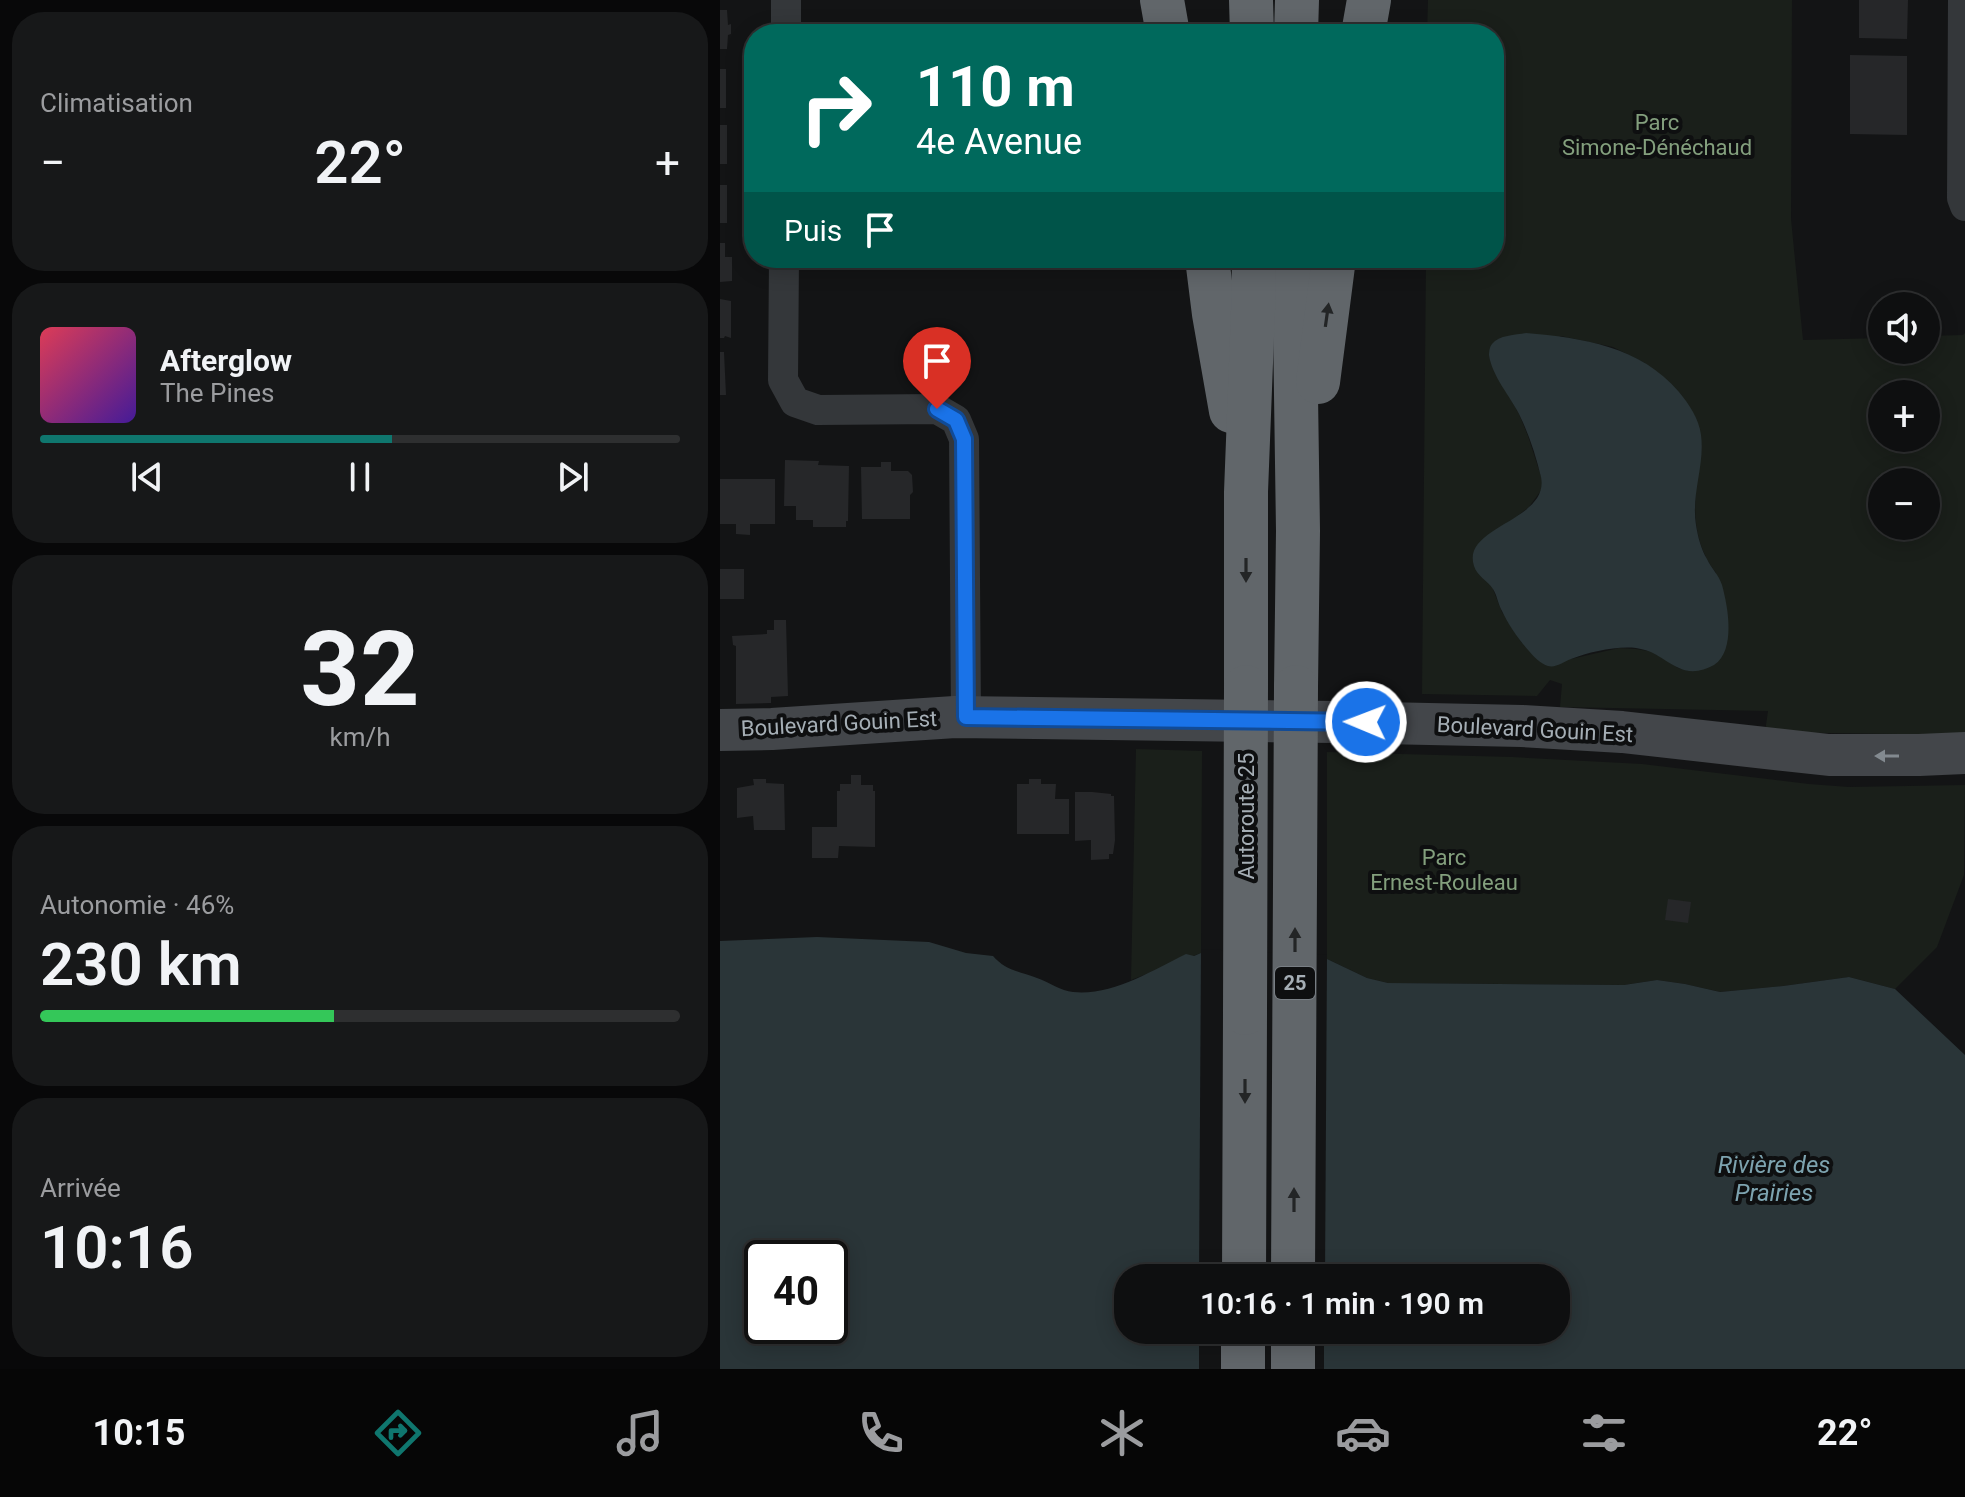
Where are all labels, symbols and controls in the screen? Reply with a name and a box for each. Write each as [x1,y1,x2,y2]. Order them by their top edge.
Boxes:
text: 110 m [916,54,1075,120]
icon: right [784,56,888,160]
text: Climatisation [40,88,193,118]
park label: Parc Simone-Dénéchaud [1562,110,1752,160]
text: 4e Avenue [916,121,1082,163]
text: 22° [314,127,406,198]
text: − [40,137,65,189]
text: + [655,137,680,189]
icon: arrive [858,208,902,252]
text: Puis [784,213,842,248]
map controls [1868,292,1940,540]
button: sound [1868,292,1940,364]
one-way arrow [1321,302,1334,327]
pin [903,327,971,409]
icon: arrive [915,339,959,383]
text: Afterglow [160,343,292,378]
text: The Pines [160,378,274,408]
button: + [1868,380,1940,452]
icon: previous [125,455,169,499]
icon: pause [338,455,382,499]
icon: next [551,455,595,499]
button: − [1868,468,1940,540]
one-way arrow [1240,558,1252,583]
text: 32 [300,609,420,730]
position arrow [1324,680,1408,764]
street label: Boulevard Gouin Est [740,706,938,741]
street label: Boulevard Gouin Est [1436,712,1634,747]
text: km/h [329,722,391,752]
one-way arrow [1874,750,1899,762]
street label: Autoroute 25 [1234,753,1259,879]
park label: Parc Ernest-Rouleau [1370,845,1518,895]
text: Autonomie · 46% [40,890,234,920]
one-way arrow [1289,927,1301,952]
text: 230 km [40,929,242,1000]
road number: 25 [1275,967,1315,999]
one-way arrow [1238,1079,1251,1104]
water label: Rivière des Prairies [1718,1151,1830,1207]
text: Arrivée [40,1173,121,1203]
one-way arrow [1288,1187,1300,1212]
text: 10:16 [40,1212,193,1283]
speed limit sign: 40 [744,1240,848,1344]
text: 10:16 · 1 min · 190 m [1200,1286,1484,1321]
icon: directions [370,1405,426,1461]
icon: music [612,1405,668,1461]
icon: phone [853,1405,909,1461]
icon: climate [1094,1405,1150,1461]
icon: car [1335,1405,1391,1461]
icon: filters [1576,1405,1632,1461]
text: 10:15 [93,1412,185,1454]
text: 22° [1817,1412,1872,1454]

